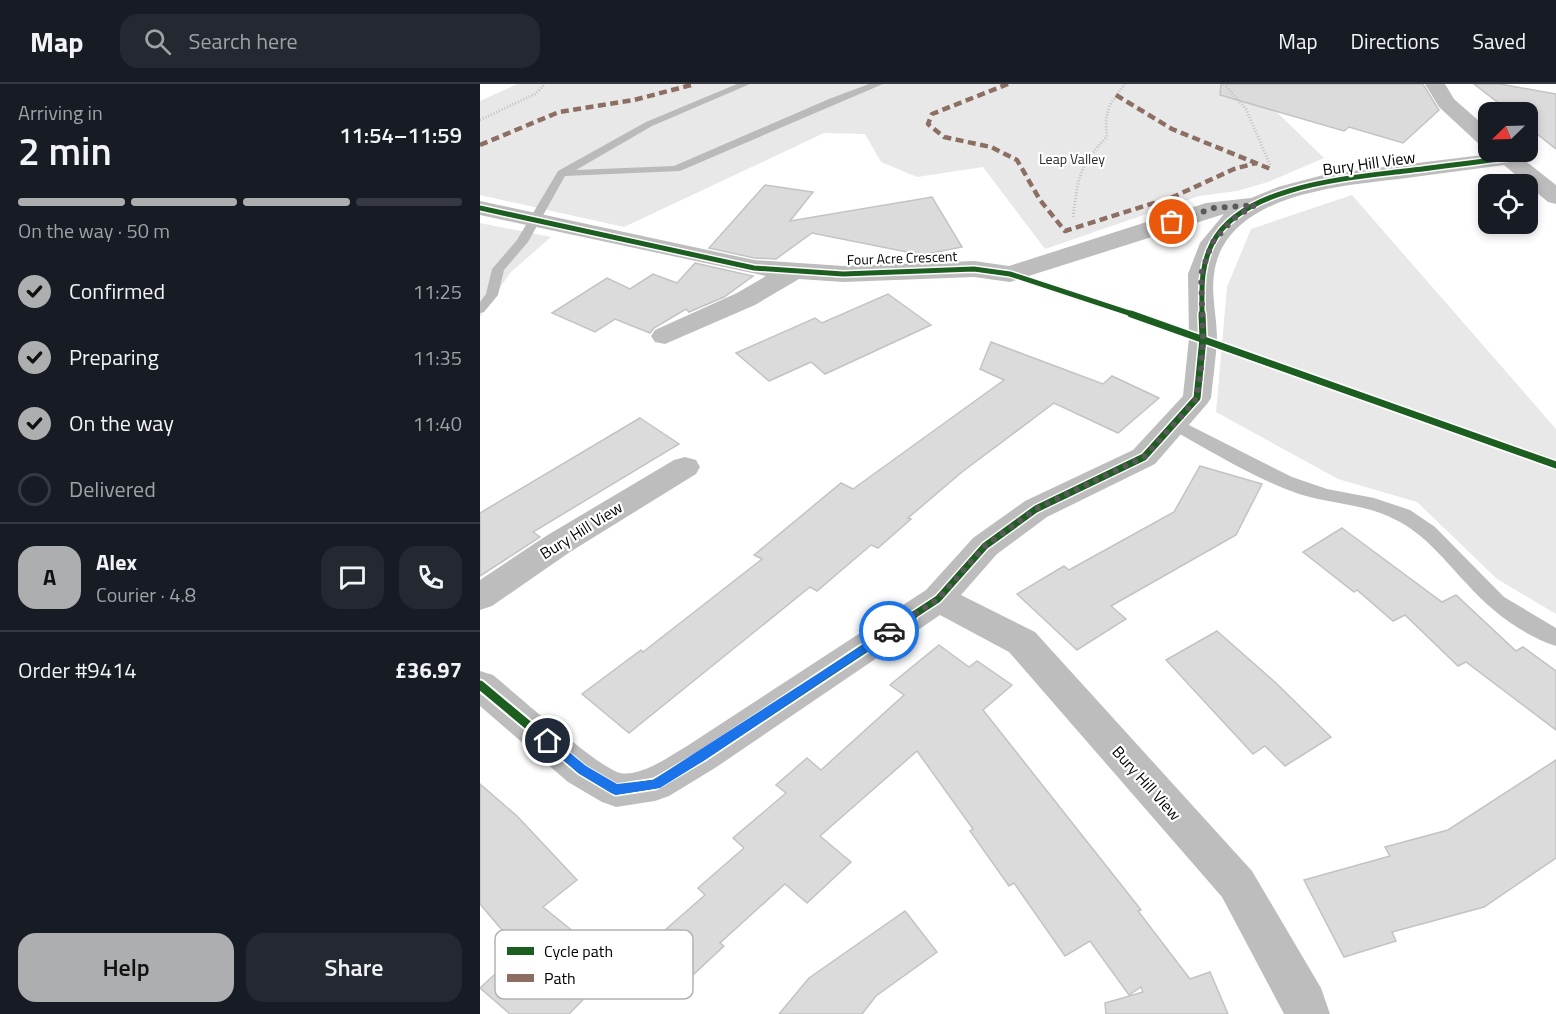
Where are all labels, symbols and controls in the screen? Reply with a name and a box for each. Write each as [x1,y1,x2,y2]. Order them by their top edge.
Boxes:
search box [120,14,540,68]
text: Map [30,20,84,63]
text: Search here [189,24,298,58]
icon: search [141,25,174,58]
text: Map [1278,25,1318,57]
text: Directions [1351,25,1440,57]
text: Saved [1473,25,1526,57]
text: Arriving in [18,97,103,128]
north arrow [1478,102,1538,162]
map controls [1478,102,1538,234]
text: 11:54–11:59 [339,118,462,152]
text: 2 min [18,121,112,180]
street label: Bury Hill View [1321,145,1417,181]
park label: Leap Valley [1039,148,1105,169]
button: locate [1478,174,1538,234]
pin [1146,196,1197,247]
icon: bag [1155,205,1188,238]
text: On the way · 50 m [18,215,170,246]
street label: Four Acre Crescent [846,245,958,270]
text: Confirmed [69,274,165,308]
icon: check [18,275,51,308]
text: 11:25 [413,276,462,307]
text: Preparing [69,340,159,374]
icon: check [18,341,51,374]
text: 11:35 [413,342,462,373]
text: On the way [69,406,174,440]
icon: check [18,407,51,440]
text: 11:40 [413,408,462,439]
text: Delivered [69,472,156,506]
street label: Bury Hill View [535,495,627,565]
text: Alex [96,545,137,579]
button: chat [321,546,384,609]
button: phone [399,546,462,609]
text: A [43,560,56,594]
text: Courier · 4.8 [96,579,196,610]
courier [859,601,919,661]
icon: car [873,615,906,648]
text: Order #9414 [18,653,137,687]
text: £36.97 [395,653,462,687]
pin [522,715,573,766]
icon: home [531,724,564,757]
street label: Bury Hill View [1107,740,1187,826]
legend [495,930,693,999]
button: Help [18,933,234,1002]
button: Share [246,933,462,1002]
text: Cycle path [544,939,613,963]
text: Path [544,966,576,990]

